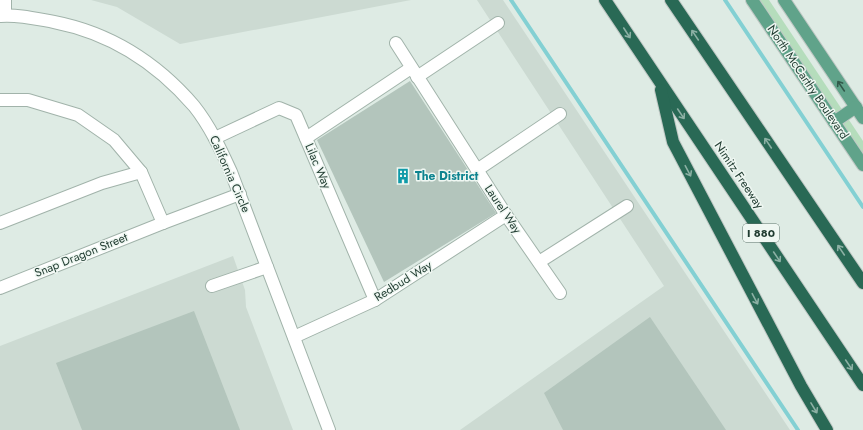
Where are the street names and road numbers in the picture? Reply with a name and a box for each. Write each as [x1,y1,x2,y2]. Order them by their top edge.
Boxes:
street label: North McCarthy Boulevard [763,21,853,143]
street label: California Circle [205,133,255,215]
street label: Nimitz Freeway [710,138,769,213]
street label: Lilac Way [300,140,336,192]
street label: Laurel Way [480,181,526,238]
road number: I 880 [743,224,779,242]
street label: Snap Dragon Street [32,228,130,282]
street label: Redbud Way [371,256,436,306]

